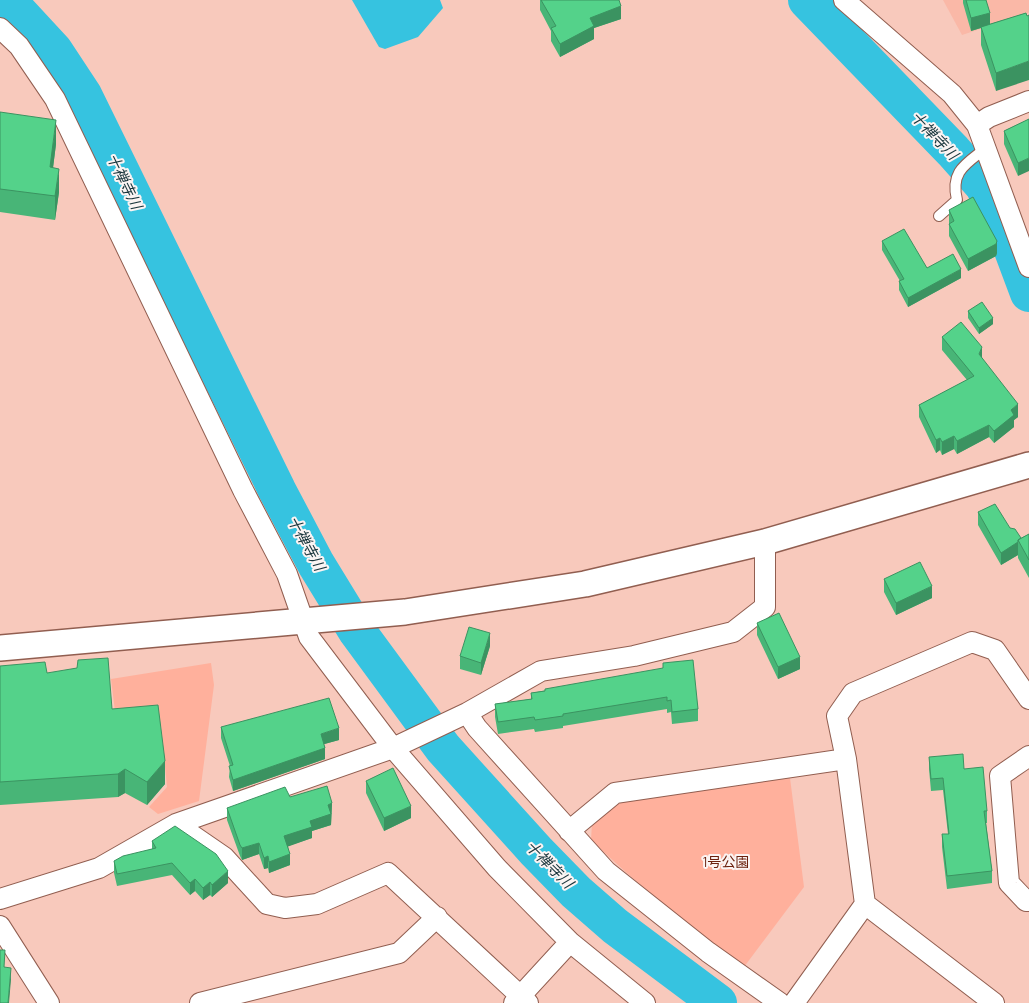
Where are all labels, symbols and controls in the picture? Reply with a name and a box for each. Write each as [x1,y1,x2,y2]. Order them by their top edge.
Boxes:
water label: 十禅寺川 [908,107,964,164]
water label: 十禅寺川 [104,150,147,214]
water label: 十禅寺川 [285,512,330,575]
water label: 十禅寺川 [522,836,579,893]
park label: 1号公園 [703,853,749,870]

